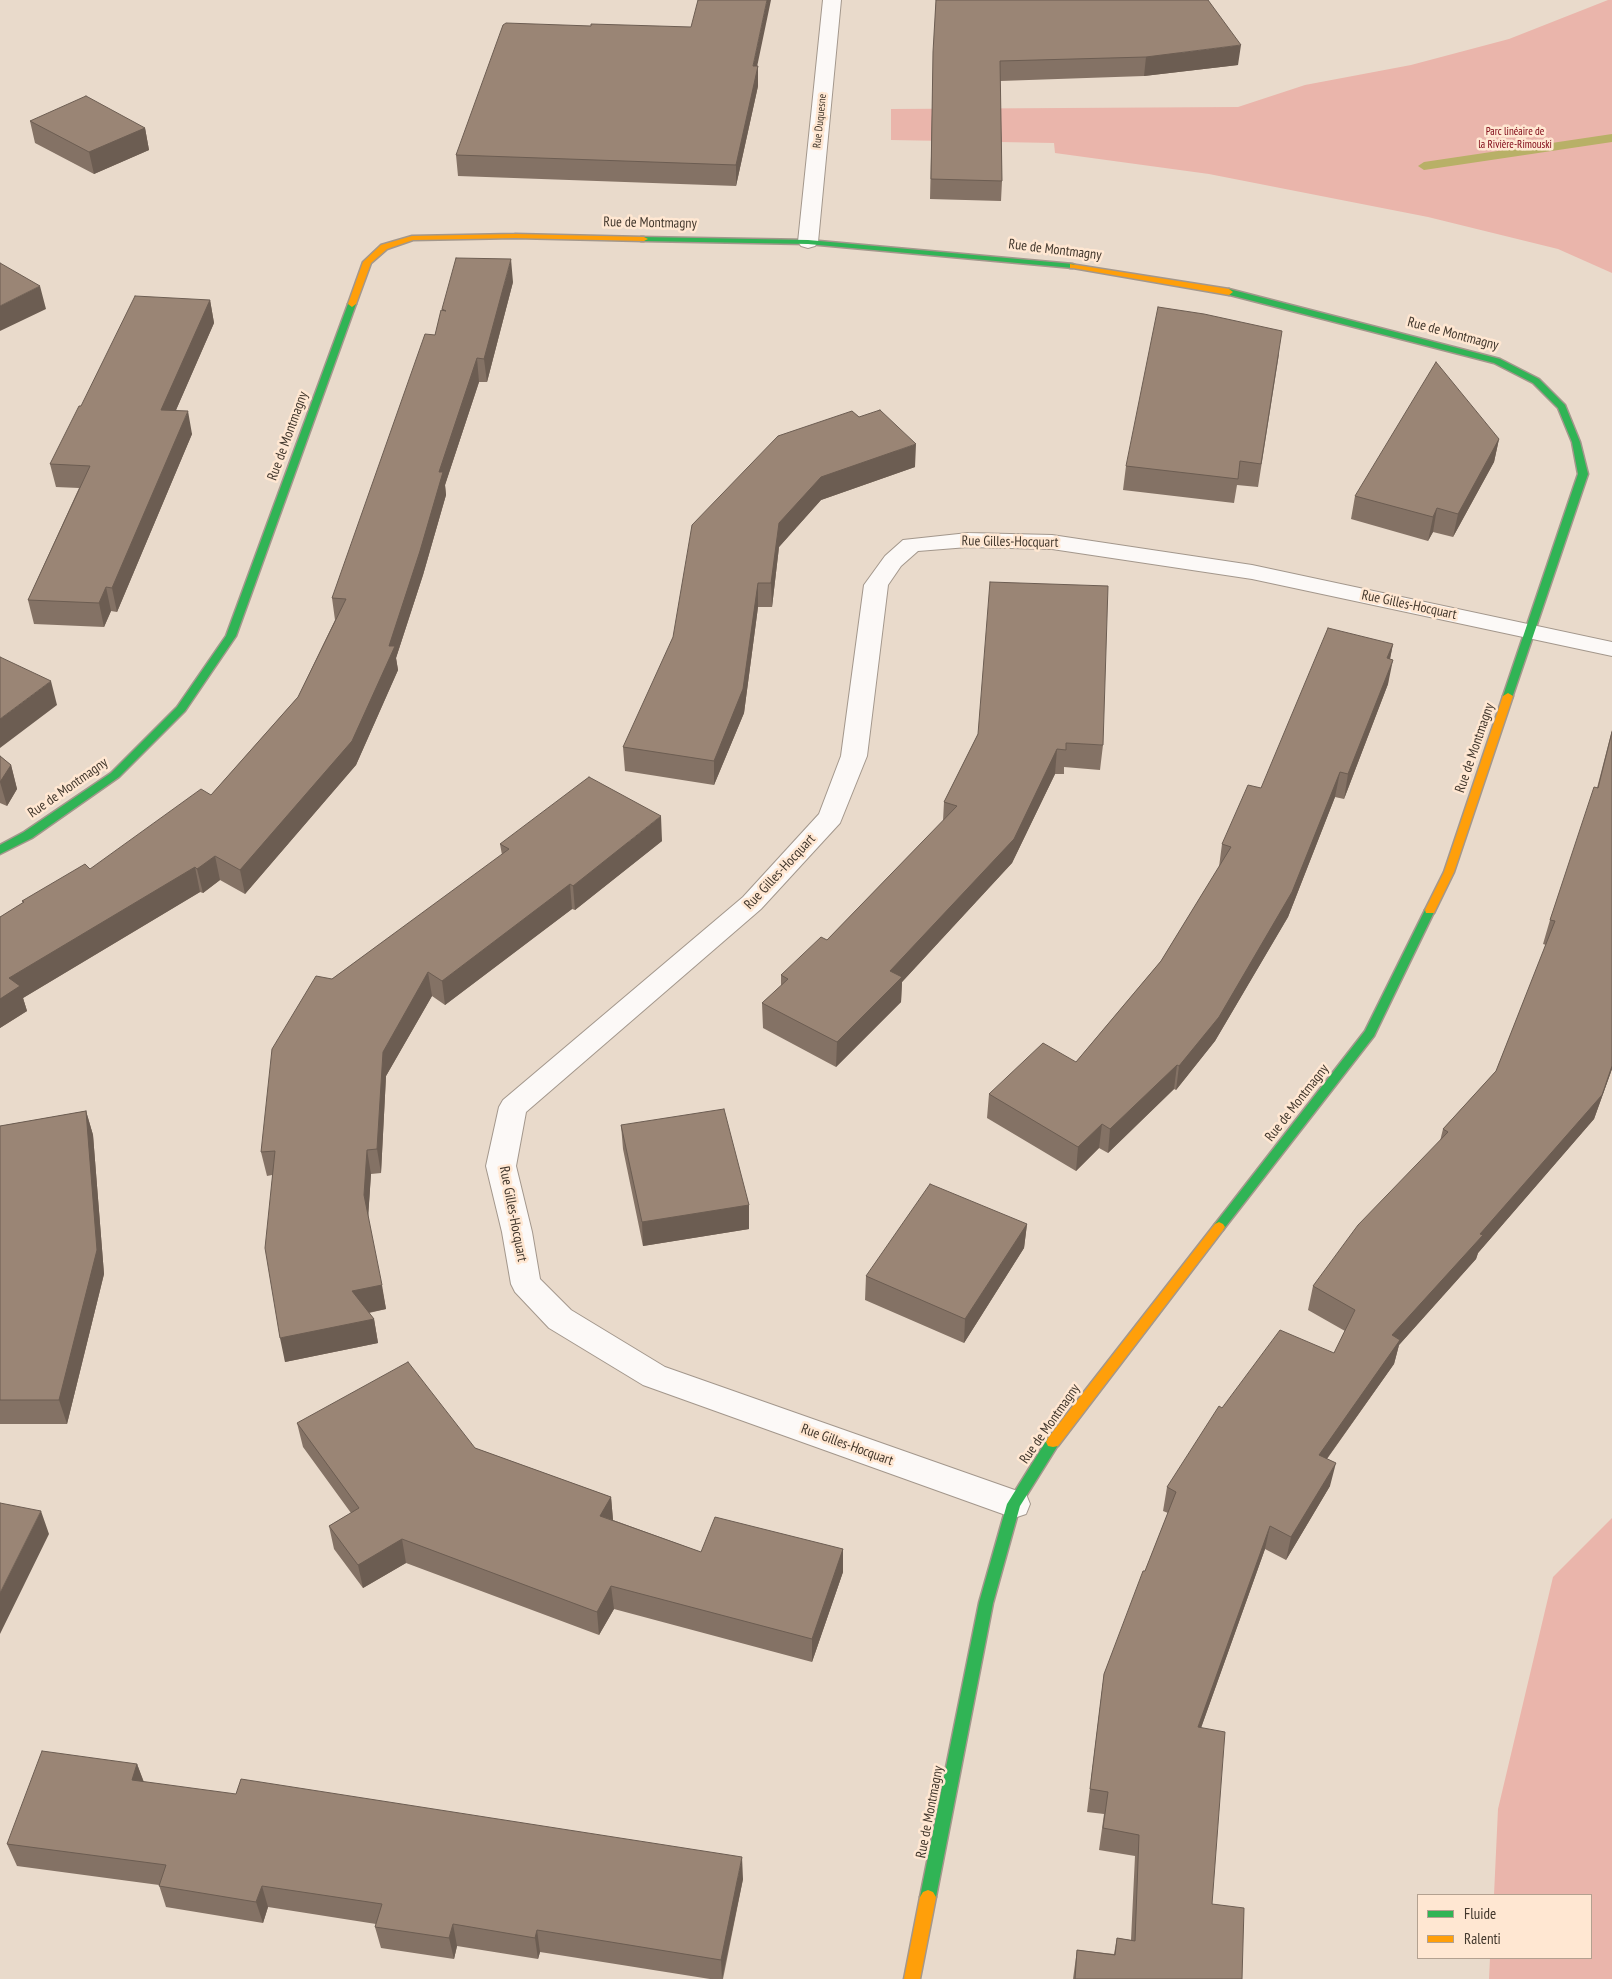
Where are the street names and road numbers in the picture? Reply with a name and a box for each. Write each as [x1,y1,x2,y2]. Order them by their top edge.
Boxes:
street label: Rue Duquesne [811,93,829,149]
street label: Rue de Montmagny [603,214,697,232]
street label: Rue de Montmagny [1008,236,1102,264]
street label: Rue de Montmagny [1406,314,1500,354]
street label: Rue de Montmagny [264,389,312,483]
street label: Rue Gilles-Hocquart [962,533,1058,551]
street label: Rue Gilles-Hocquart [1360,587,1458,623]
street label: Rue de Montmagny [1452,701,1498,795]
street label: Rue de Montmagny [25,754,111,822]
street label: Rue Gilles-Hocquart [741,831,819,913]
street label: Rue de Montmagny [1262,1061,1332,1145]
street label: Rue Gilles-Hocquart [496,1165,530,1263]
street label: Rue de Montmagny [1016,1381,1084,1467]
street label: Rue Gilles-Hocquart [799,1421,895,1469]
street label: Rue de Montmagny [913,1765,947,1859]

